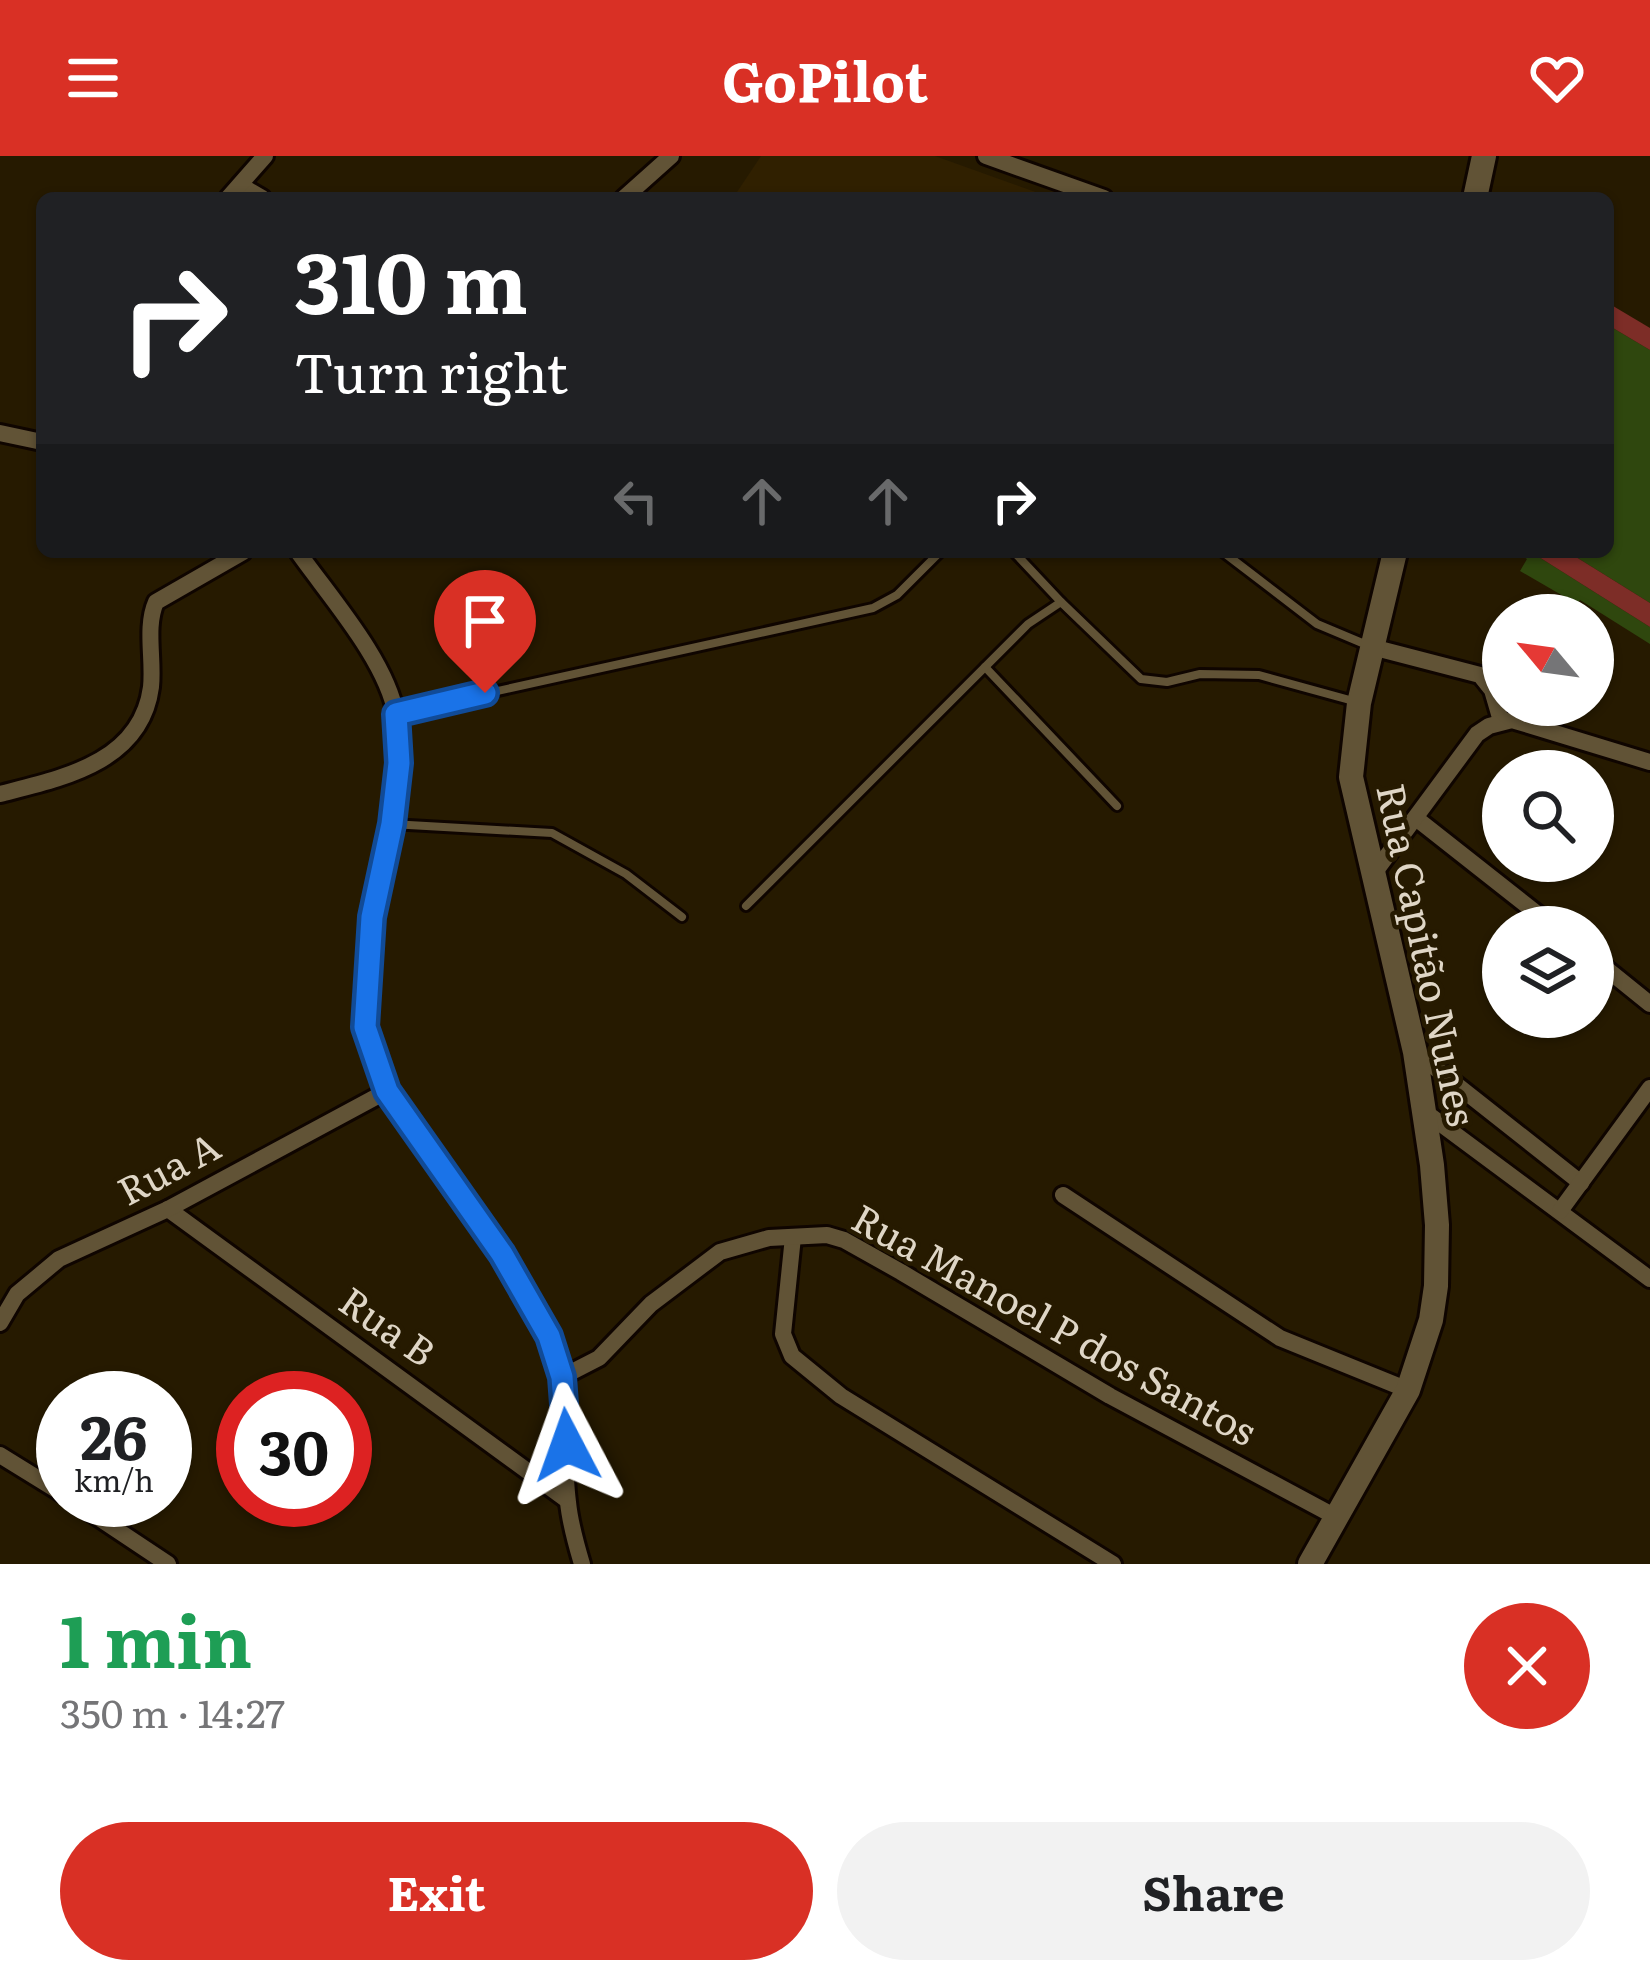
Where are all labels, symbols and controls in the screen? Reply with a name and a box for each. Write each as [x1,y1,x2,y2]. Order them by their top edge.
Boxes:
text: GoPilot [722,38,928,119]
icon: menu [60,45,126,111]
icon: heart [1524,45,1590,111]
text: 310 m [294,215,528,340]
icon: right [96,240,252,396]
text: Turn right [294,329,568,410]
icon: left [603,468,669,534]
icon: ahead [729,468,795,534]
icon: ahead [855,468,921,534]
icon: right [981,468,1047,534]
pin [434,570,536,693]
icon: arrive [452,588,518,654]
north arrow [1482,594,1614,726]
map controls [1482,594,1614,1038]
button: search [1482,750,1614,882]
street label: Rua Capitão Nunes [1364,778,1494,1131]
button: layers [1482,906,1614,1038]
street label: Rua A [106,1115,230,1217]
street label: Rua Manoel P dos Santos [843,1187,1268,1458]
street label: Rua B [329,1270,449,1379]
speed limit sign: 30 [216,1371,372,1527]
position arrow [504,1382,630,1508]
text: 26 [80,1389,148,1478]
text: km/h [74,1457,154,1501]
text: 1 min [60,1583,252,1690]
button: close [1464,1603,1590,1729]
text: 350 m · 14:27 [60,1682,285,1740]
button: Exit [60,1822,813,1960]
button: Share [837,1822,1590,1960]

